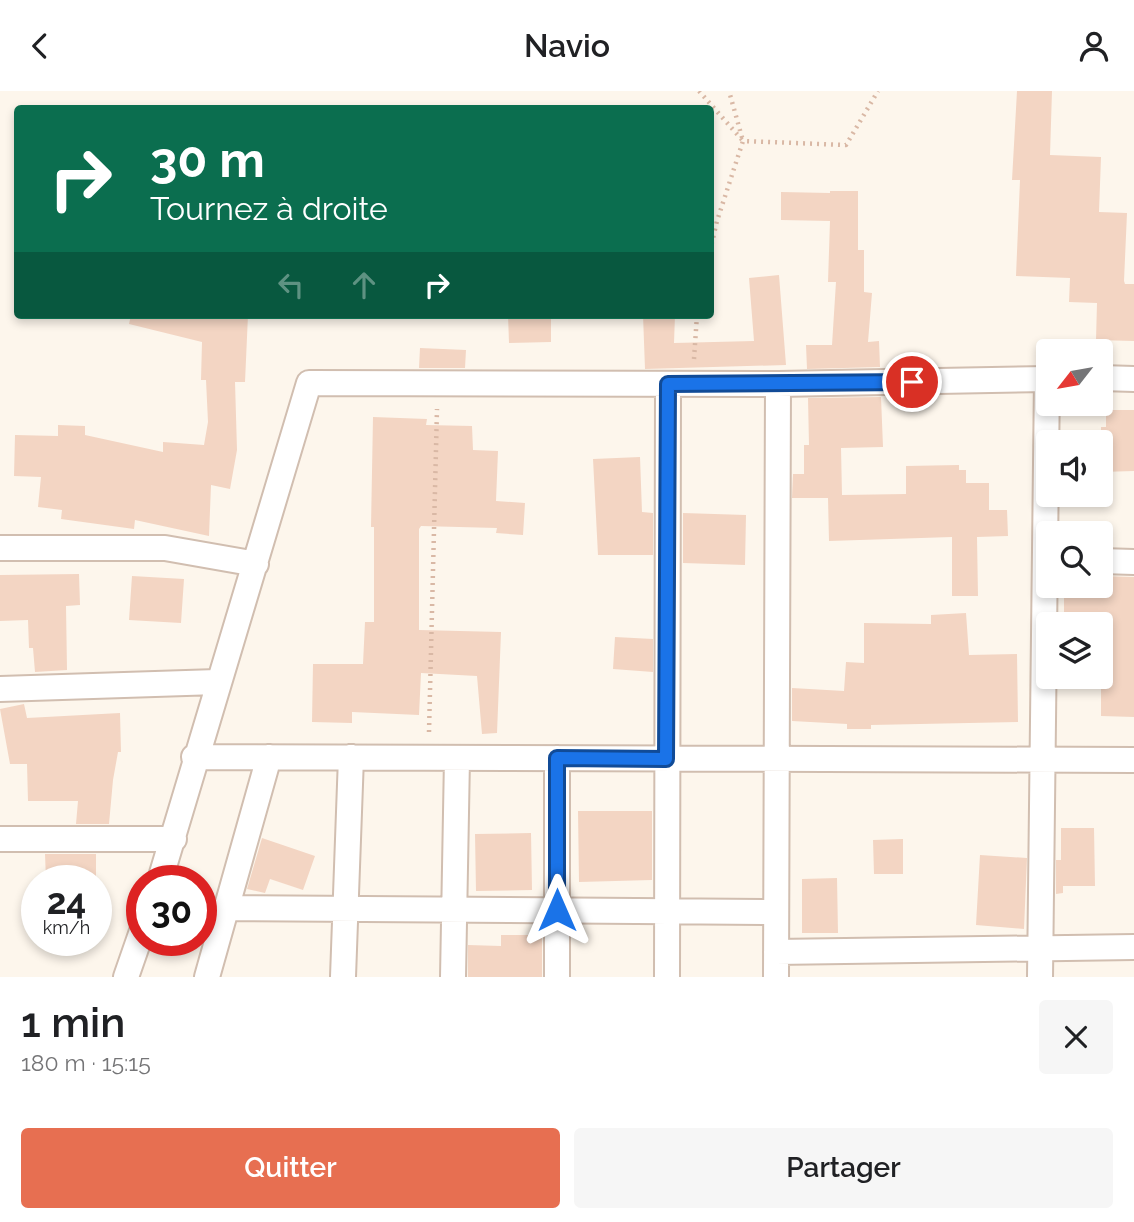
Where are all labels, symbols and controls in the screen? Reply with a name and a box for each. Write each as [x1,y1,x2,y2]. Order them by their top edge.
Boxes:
icon: back [21,27,59,65]
text: Navio [524,27,610,64]
icon: person [1075,27,1113,65]
text: 30 m [150,131,265,188]
icon: right [35,133,126,224]
text: Tournez à droite [150,190,388,227]
icon: left [272,266,310,304]
icon: ahead [345,266,383,304]
icon: right [418,266,456,304]
north arrow [1036,339,1113,417]
map controls [1036,339,1113,689]
pin [882,352,942,412]
icon: arrive [893,363,931,401]
button: sound [1036,430,1113,507]
button: search [1036,521,1113,598]
button: layers [1036,612,1113,689]
speed limit sign: 30 [126,865,217,956]
position arrow [520,873,594,947]
text: 24 [47,881,86,922]
text: km/h [43,917,90,938]
text: 1 min [21,998,125,1047]
button: close [1039,1000,1113,1074]
text: 180 m · 15:15 [21,1049,151,1076]
button: Quitter [21,1128,560,1208]
button: Partager [574,1128,1113,1208]

